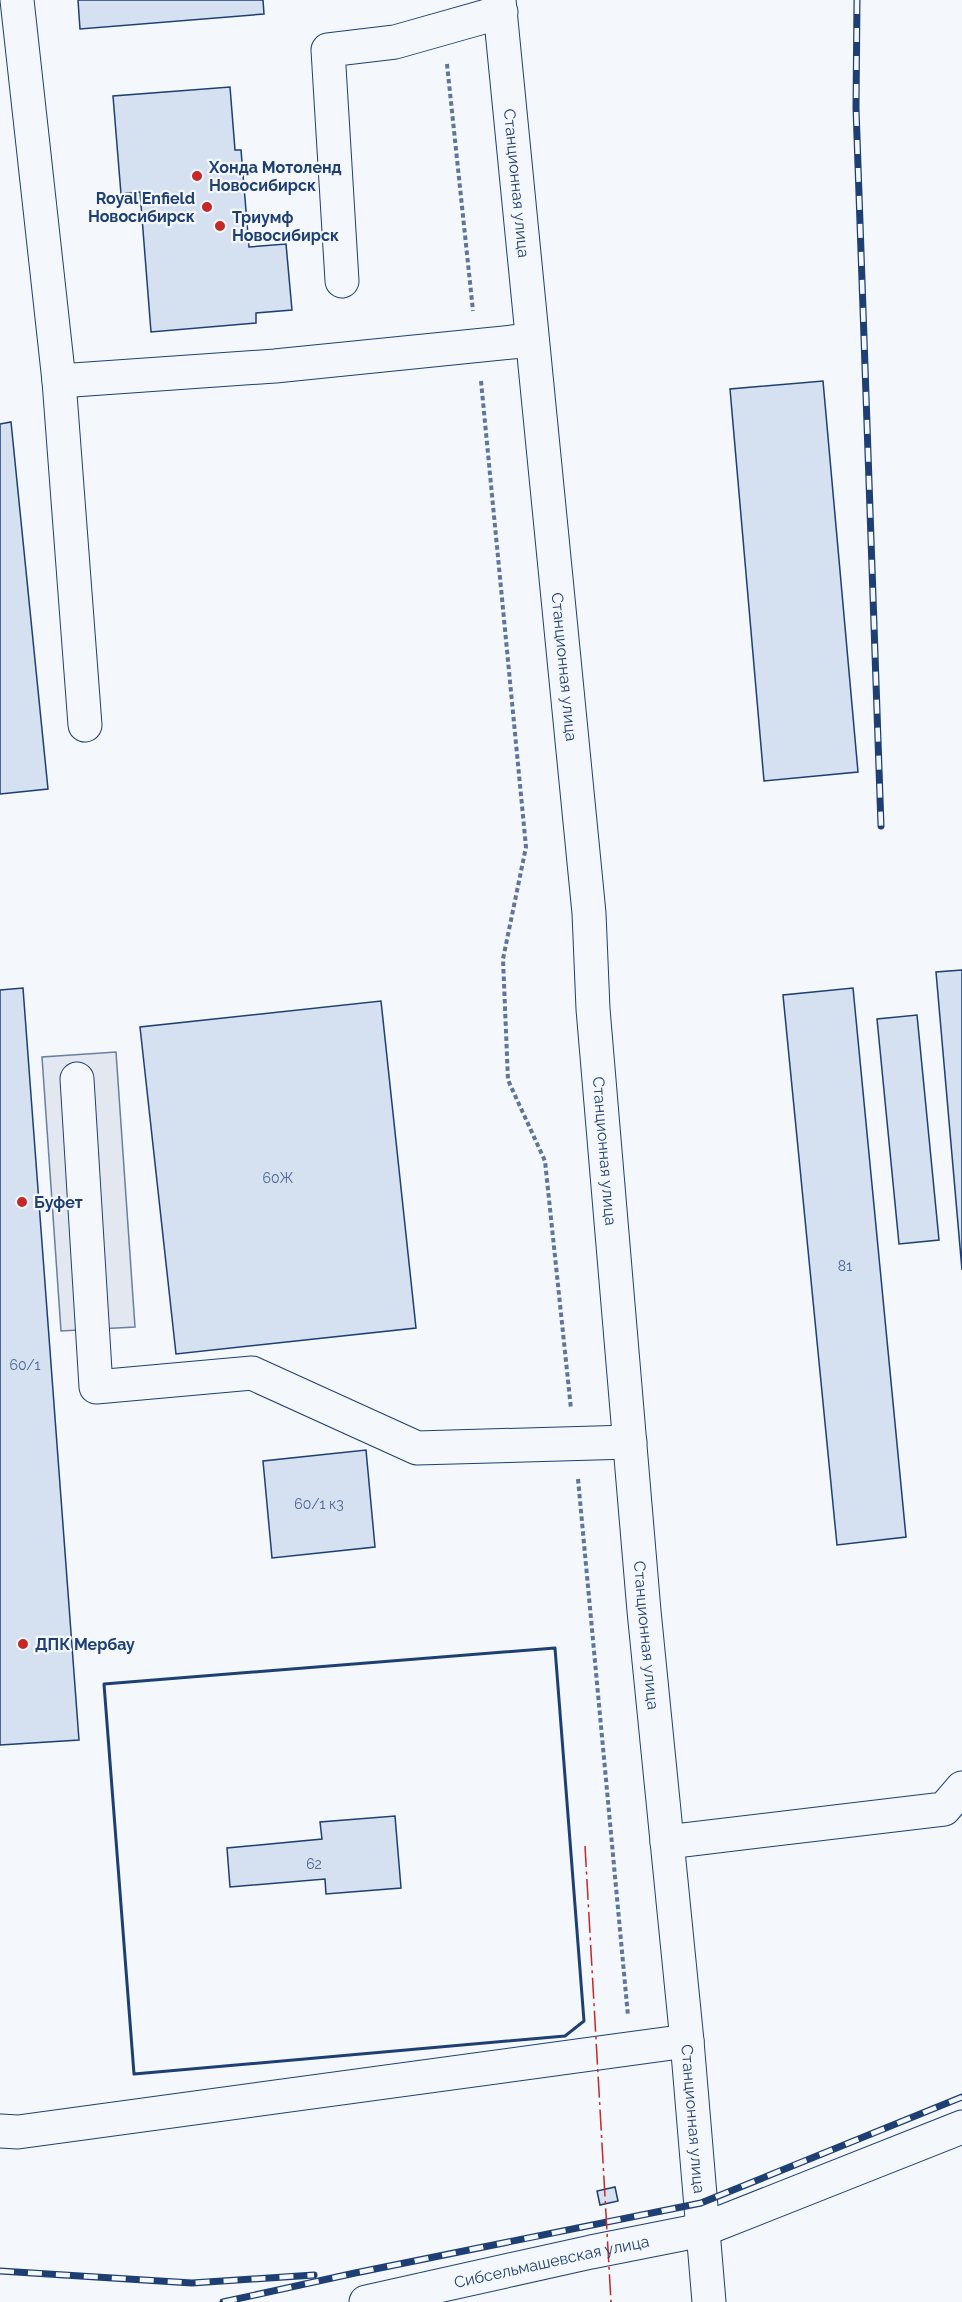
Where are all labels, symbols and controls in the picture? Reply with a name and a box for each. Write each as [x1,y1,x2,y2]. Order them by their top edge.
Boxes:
street label: Станционная улица [500,108,534,258]
place label: Хонда Мотоленд Новосибирск [208,158,342,195]
marker: Хонда Мотоленд Новосибирск [190,169,204,183]
place label: Royal Enfield Новосибирск [88,189,195,226]
marker: Royal Enfield Новосибирск [200,200,214,214]
place label: Триумф Новосибирск [232,208,339,245]
marker: Триумф Новосибирск [213,219,227,233]
street label: Станционная улица [548,591,582,742]
street label: Станционная улица [589,1076,621,1226]
house number: 60Ж [263,1170,294,1186]
place label: Буфет [34,1193,83,1212]
marker: Буфет [15,1195,29,1209]
house number: 81 [838,1258,852,1274]
house number: 60/1 [9,1357,41,1373]
house number: 60/1 к3 [294,1496,344,1512]
street label: Станционная улица [630,1560,663,1711]
place label: ДПК Мербау [35,1635,135,1654]
marker: ДПК Мербау [16,1637,30,1651]
house number: 62 [306,1856,322,1872]
street label: Станционная улица [678,2044,709,2194]
street label: Сибсельмашевская улица [452,2231,651,2292]

